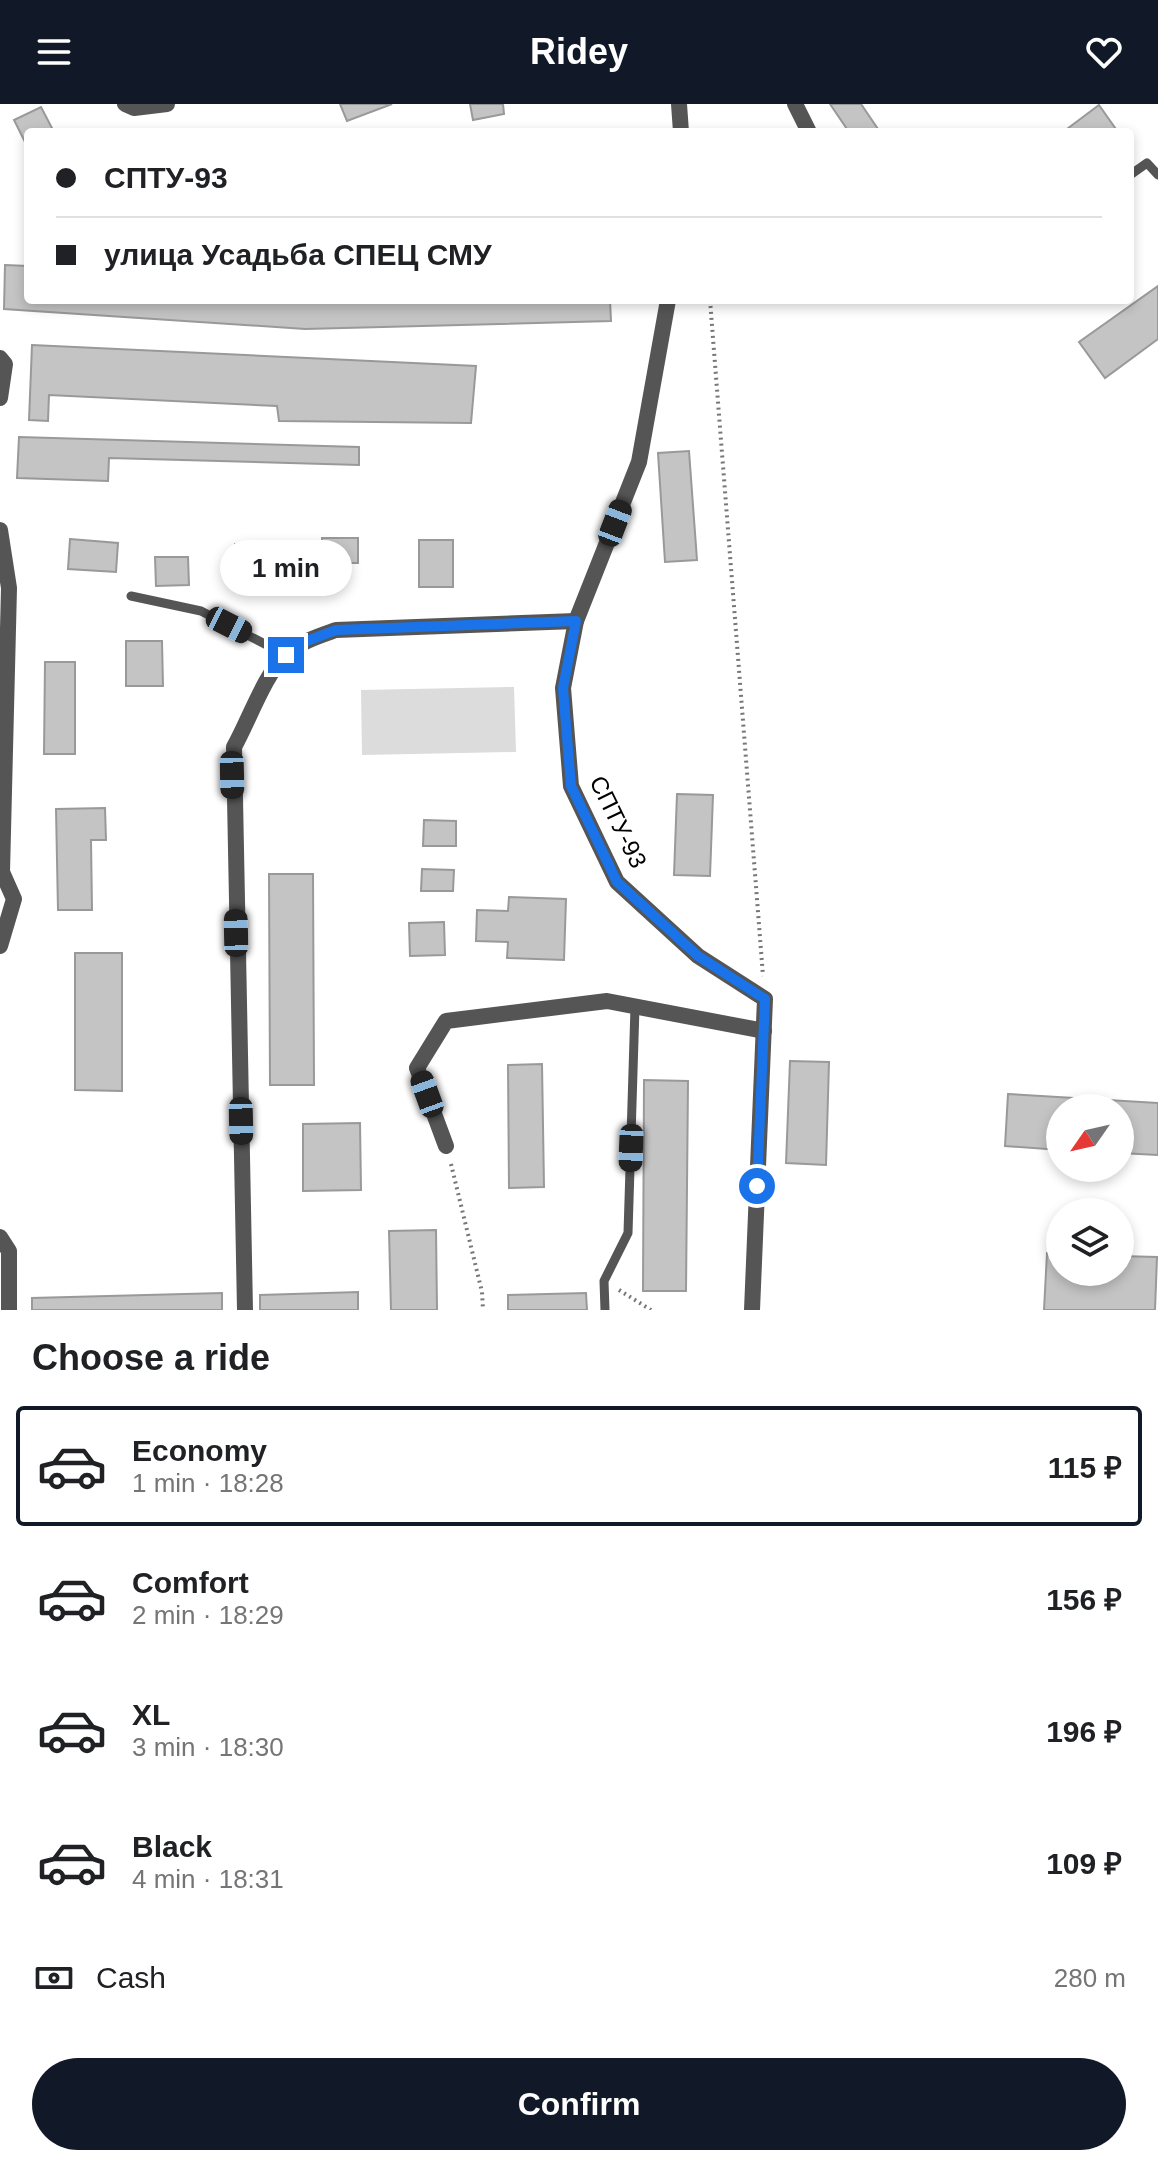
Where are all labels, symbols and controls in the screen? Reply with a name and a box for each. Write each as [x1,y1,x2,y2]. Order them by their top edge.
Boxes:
icon: menu [32,30,76,74]
icon: heart [1082,30,1126,74]
text: Ridey [530,31,628,72]
text: СПТУ-93 [104,161,228,194]
text: улица Усадьба СПЕЦ СМУ [104,238,492,271]
car [595,496,635,550]
callout: 1 min [220,539,352,595]
text: 1 min [252,553,320,583]
car [202,603,256,647]
route end [268,637,304,673]
car [220,751,244,799]
street label: СПТУ-93 [585,771,652,872]
car [224,909,248,957]
car [408,1067,446,1121]
north arrow [1046,1094,1134,1182]
map controls [1046,1094,1134,1286]
car [229,1097,253,1145]
car [618,1124,644,1172]
route start [739,1168,775,1204]
button: layers [1046,1198,1134,1286]
text: Choose a ride [32,1337,270,1378]
icon: car [36,1430,108,1502]
text: Economy [132,1434,267,1467]
text: 115 ₽ [1048,1451,1122,1484]
text: 1 min · 18:28 [132,1468,284,1498]
icon: car [36,1562,108,1634]
text: Comfort [132,1566,249,1599]
text: 156 ₽ [1046,1583,1122,1616]
text: 2 min · 18:29 [132,1600,284,1630]
icon: car [36,1694,108,1766]
text: XL [132,1698,170,1731]
text: 196 ₽ [1046,1715,1122,1748]
text: 3 min · 18:30 [132,1732,284,1762]
icon: car [36,1826,108,1898]
text: Black [132,1830,212,1863]
text: 109 ₽ [1046,1847,1122,1880]
text: 4 min · 18:31 [132,1864,284,1894]
icon: cash [32,1956,76,2000]
text: Cash [96,1961,166,1994]
text: 280 m [1054,1963,1126,1993]
button: Confirm [32,2058,1126,2150]

